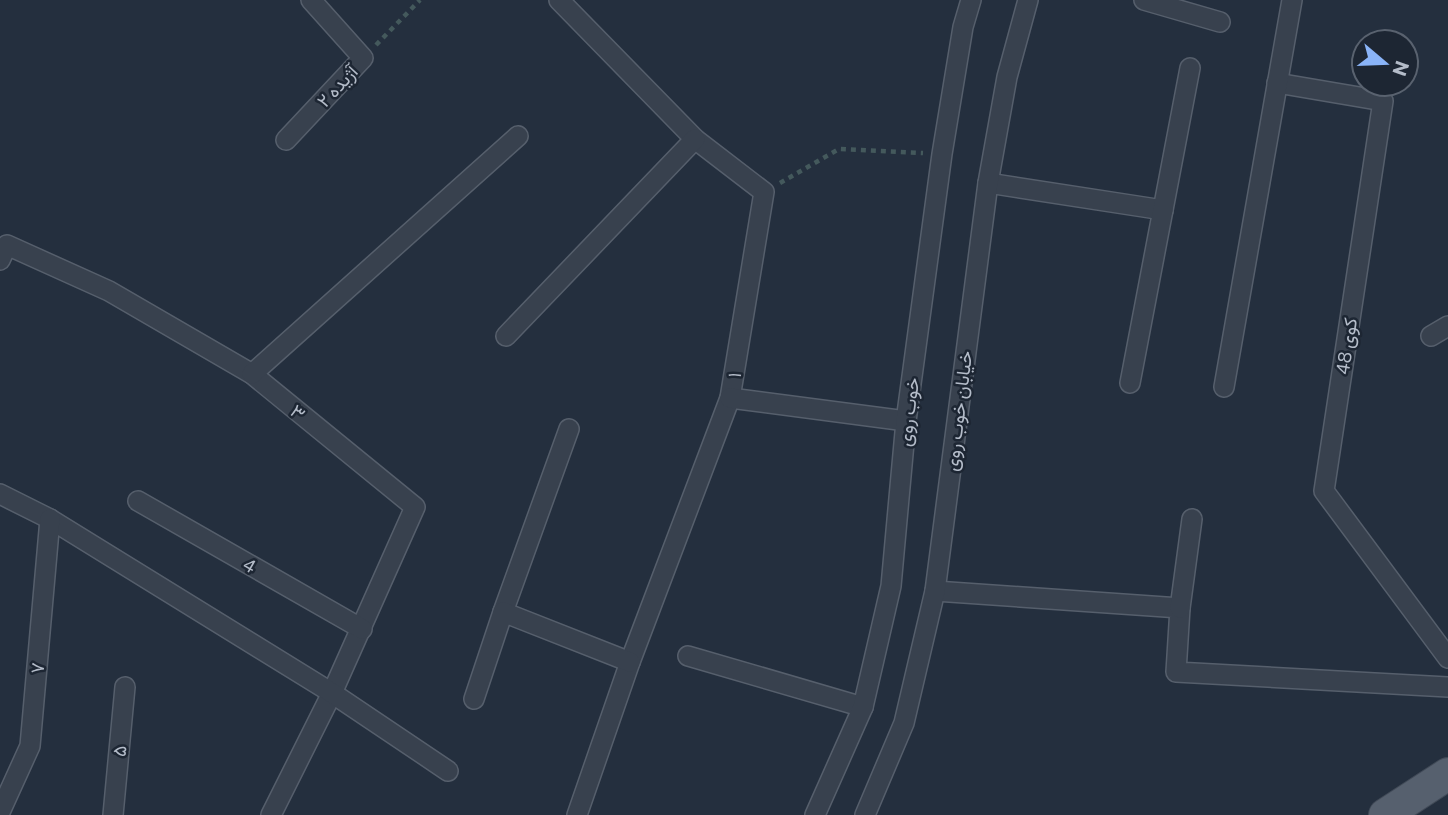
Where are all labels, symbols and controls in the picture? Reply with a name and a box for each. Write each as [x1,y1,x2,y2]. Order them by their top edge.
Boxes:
north arrow [1350,28,1420,98]
text: N [1388,58,1415,79]
street label: آژیده ۲ [311,59,364,112]
street label: کوی 48 [1330,316,1362,376]
street label: خیابان خوب روی [939,349,977,473]
street label: ۱ [722,370,745,379]
street label: خوب روی [892,376,924,448]
street label: ۳ [286,399,310,424]
street label: 4 [240,552,261,577]
street label: ۷ [25,661,48,675]
street label: ۵ [106,744,131,758]

